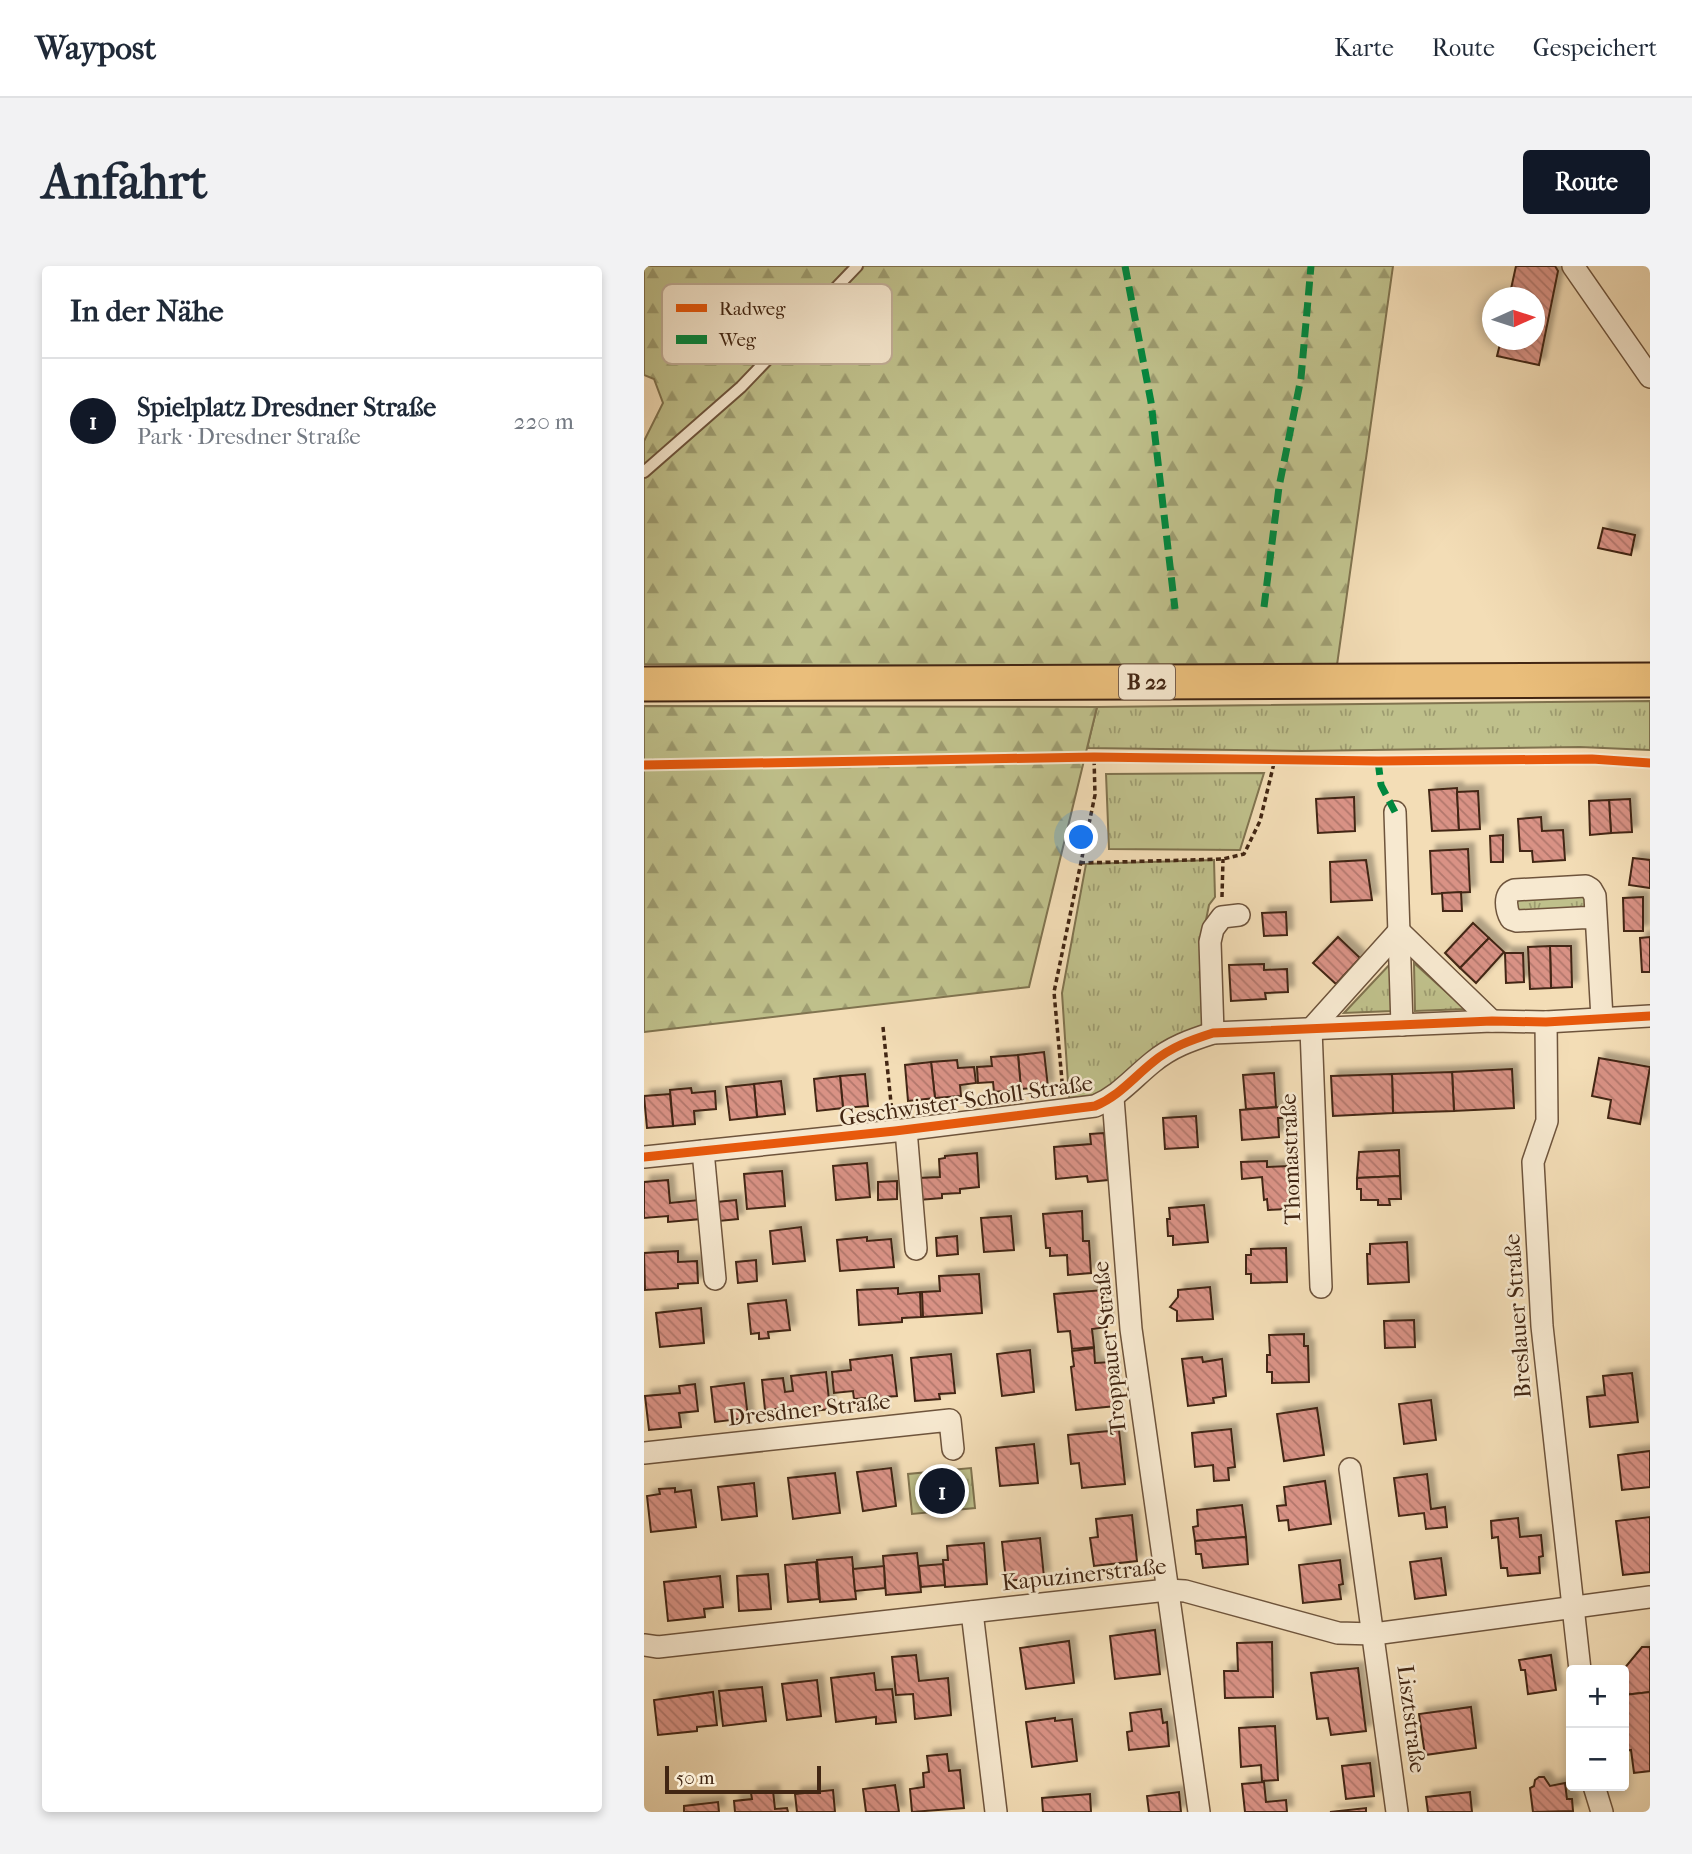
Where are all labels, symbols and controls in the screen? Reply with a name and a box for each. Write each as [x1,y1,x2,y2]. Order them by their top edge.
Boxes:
text: Waypost [35,29,156,68]
text: Karte [1334,34,1394,62]
text: Route [1432,34,1495,62]
text: Gespeichert [1533,34,1657,62]
button: Route [1523,150,1650,214]
text: Anfahrt [42,153,207,211]
legend [662,284,892,364]
north arrow [1482,287,1545,350]
text: In der Nähe [70,294,224,329]
text: Radweg [719,298,786,320]
text: Weg [718,329,757,351]
text: Spielplatz Dresdner Straße [137,392,436,423]
text: 1 [89,408,97,435]
text: 220 m [514,408,574,435]
text: Park · Dresdner Straße [137,423,361,450]
road number: B 22 [1119,664,1175,700]
your location [1064,820,1098,854]
street label: Geschwister-Scholl-Straße [838,1069,1095,1132]
street label: Thomastraße [1275,1093,1306,1225]
street label: Breslauer Straße [1498,1233,1537,1399]
street label: Troppauer Straße [1087,1260,1132,1436]
street label: Dresdner Straße [726,1388,892,1431]
pin: 1 [919,1465,965,1517]
street label: Kapuzinerstraße [1000,1552,1168,1597]
street label: Lisztstraße [1391,1664,1432,1775]
map controls [1566,1665,1629,1791]
button: + [1566,1665,1629,1728]
button: − [1566,1728,1629,1791]
scale bar [665,1763,821,1795]
text: 50 m [676,1767,715,1789]

